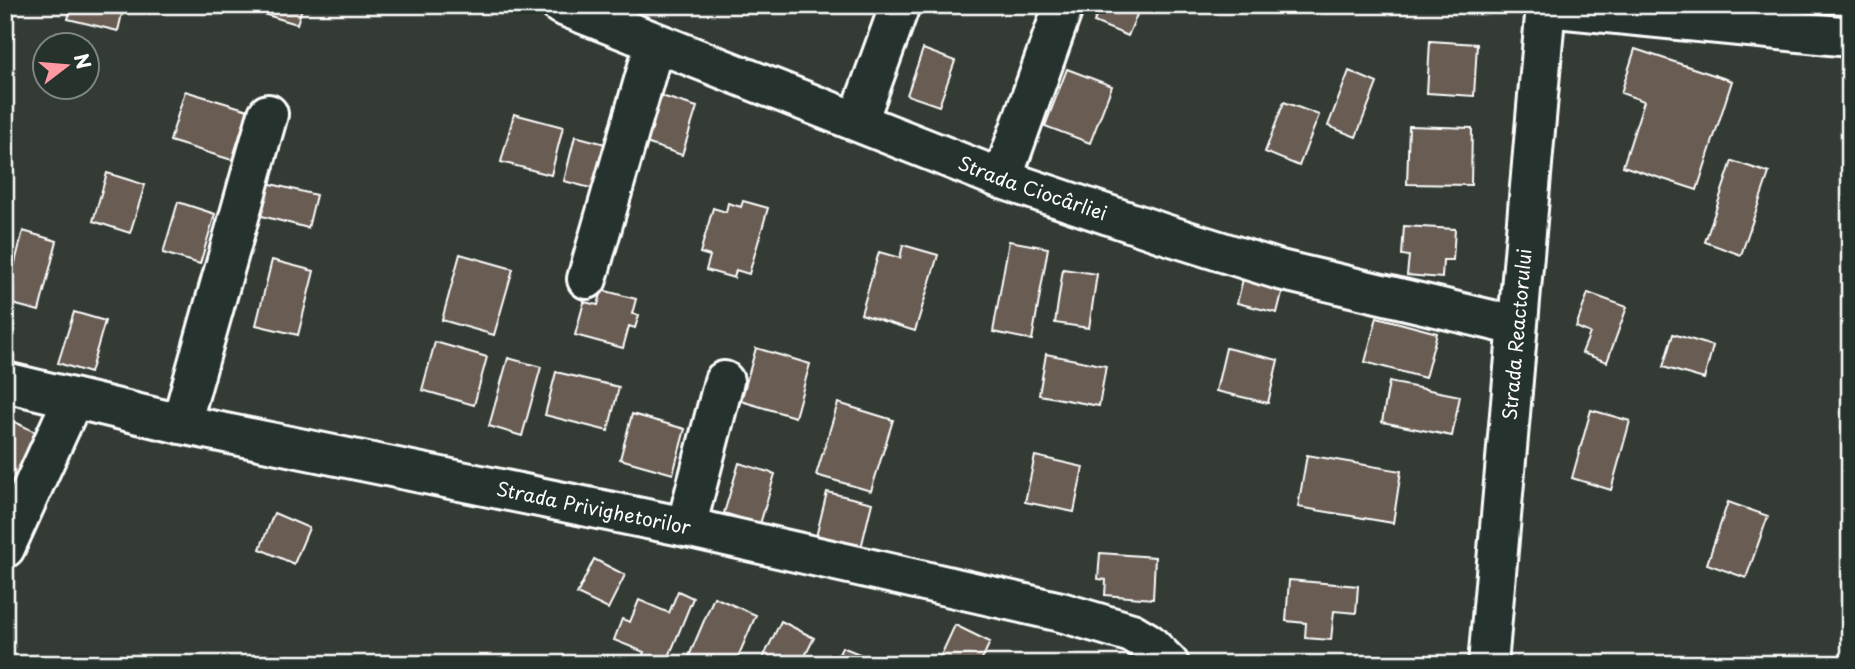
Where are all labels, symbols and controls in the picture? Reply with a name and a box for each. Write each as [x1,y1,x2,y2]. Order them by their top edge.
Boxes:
north arrow [32,32,102,102]
text: N [68,50,99,72]
street label: Strada Ciocârliei [954,148,1111,226]
street label: Strada Reactorului [1495,247,1538,421]
street label: Strada Privighetorilor [494,474,694,541]

